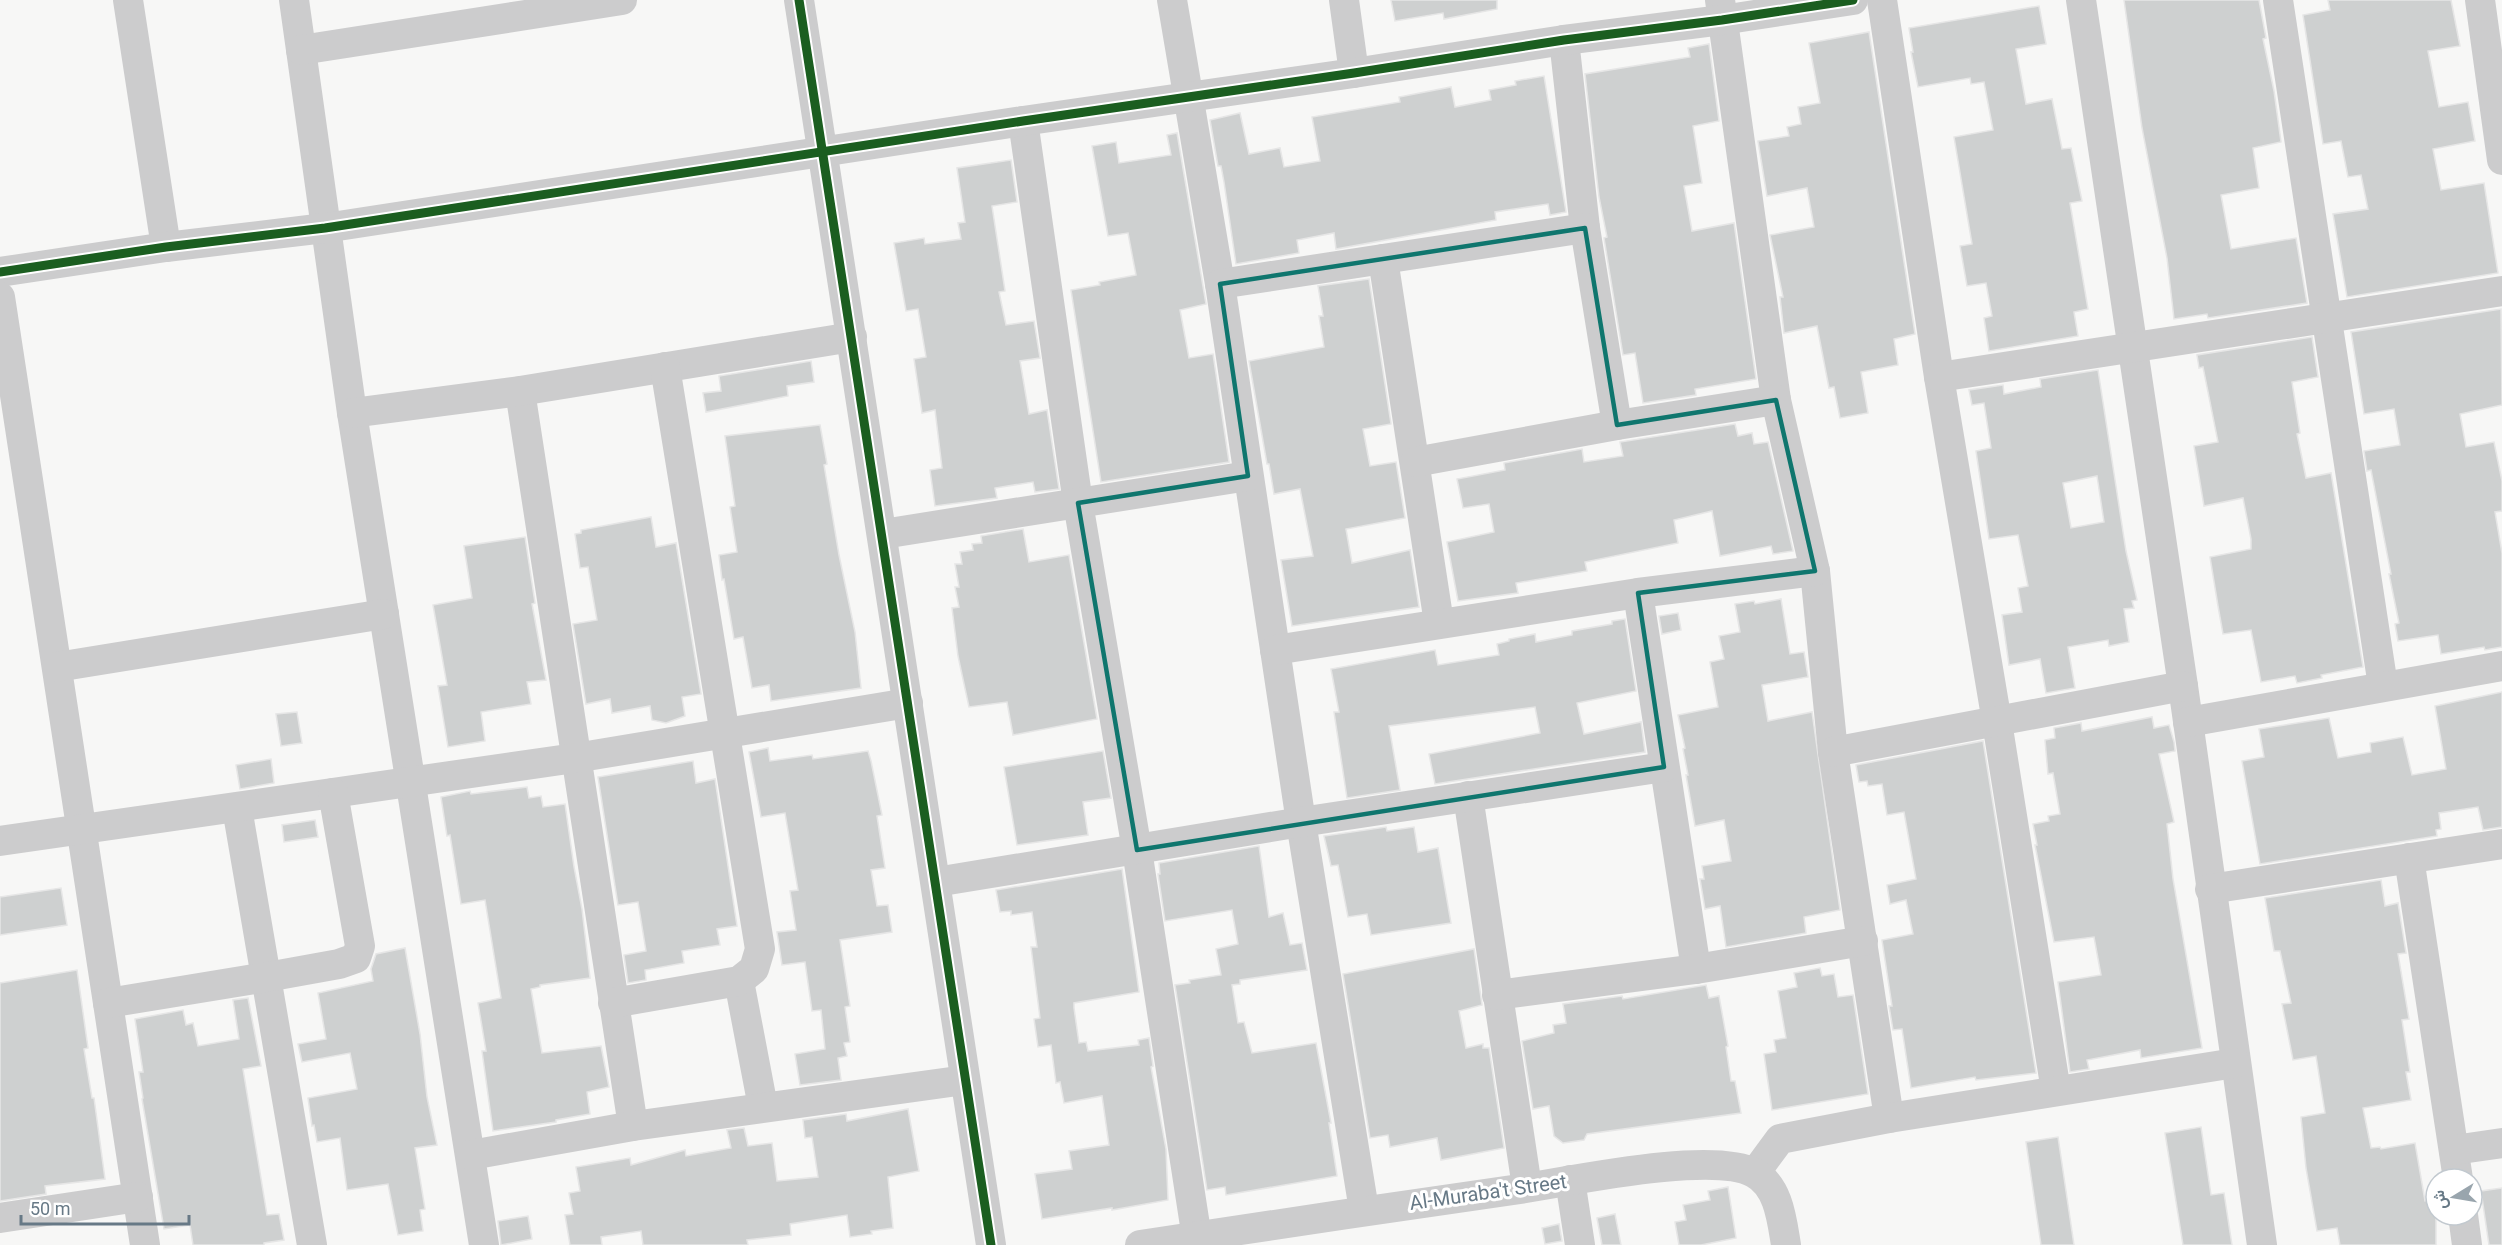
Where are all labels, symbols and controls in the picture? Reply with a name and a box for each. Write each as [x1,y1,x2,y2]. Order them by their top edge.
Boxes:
north arrow [2424,1167,2484,1227]
street label: Al-Muraba't Street [1408,1169,1568,1215]
scale bar [21,1188,189,1226]
text: ش [2429,1189,2451,1211]
text: 50 m [30,1198,70,1219]

